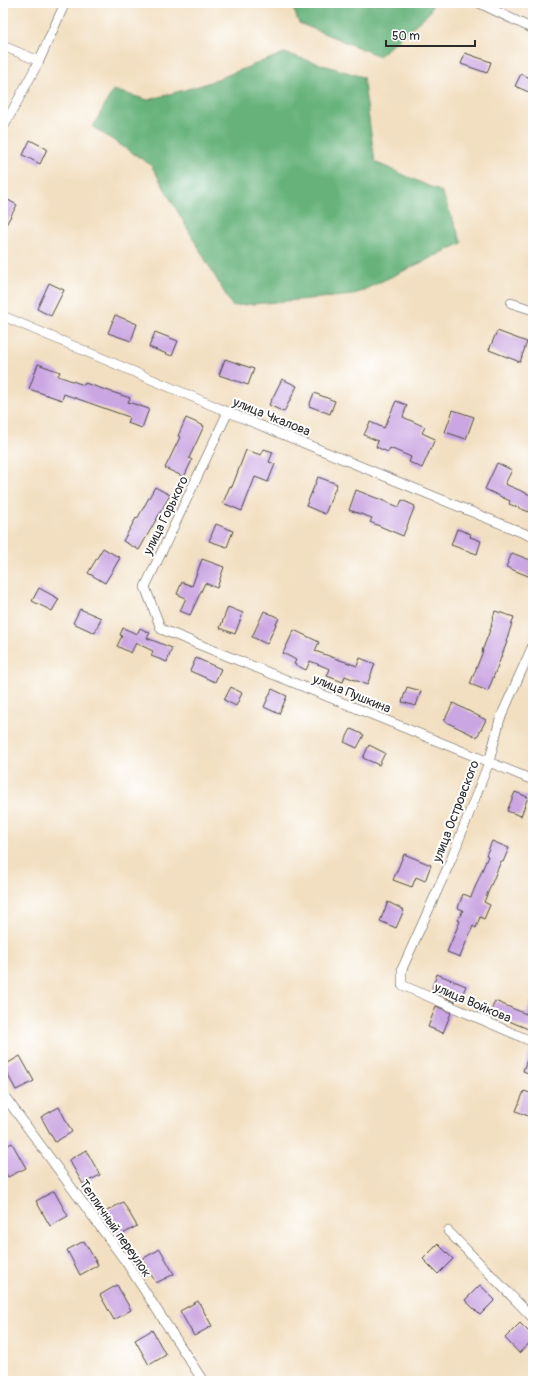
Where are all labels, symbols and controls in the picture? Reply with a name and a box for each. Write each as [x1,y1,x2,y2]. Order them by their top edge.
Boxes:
scale bar [386,22,475,48]
text: 50 m [392,29,420,44]
street label: улица Чкалова [230,394,313,440]
street label: улица Горького [140,473,192,558]
street label: улица Пушкина [309,671,393,717]
street label: улица Островского [429,758,483,865]
street label: улица Войкова [431,979,513,1026]
street label: Тепличный переулок [76,1177,155,1280]

